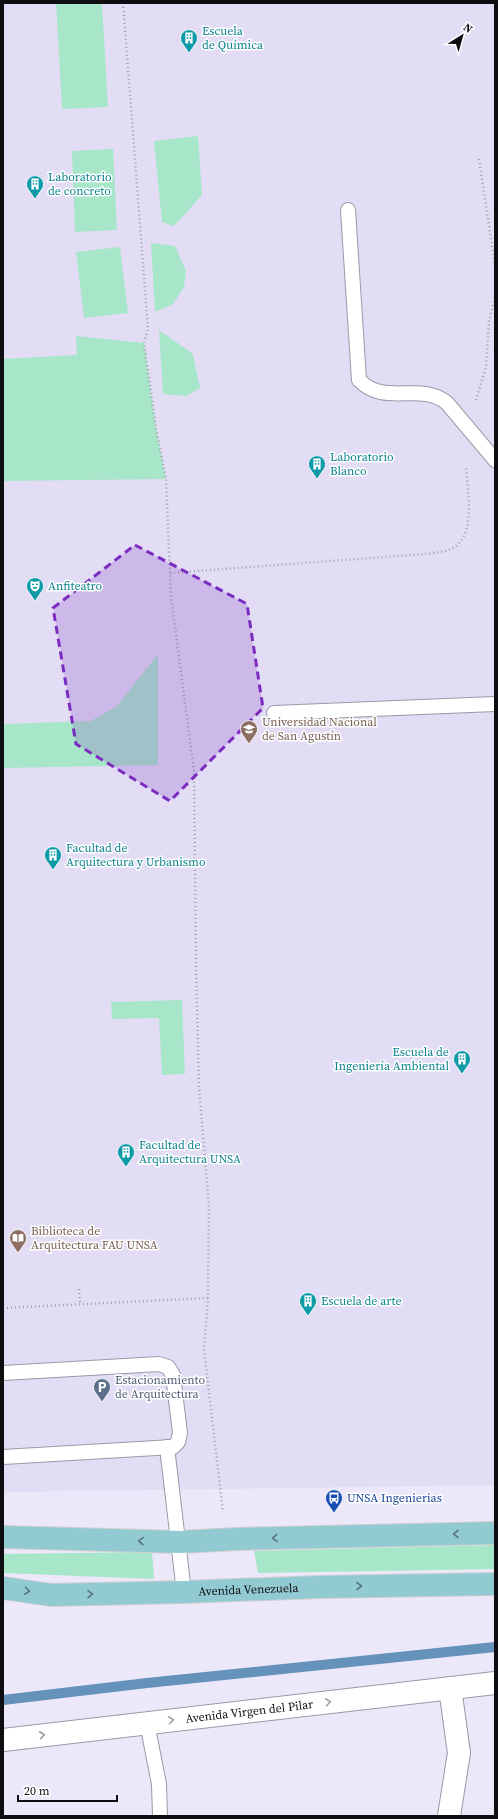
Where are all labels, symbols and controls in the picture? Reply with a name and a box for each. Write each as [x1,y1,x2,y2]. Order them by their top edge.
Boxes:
north arrow [442,16,482,56]
text: N [460,20,475,37]
place label: Escuela de Química [202,23,264,53]
building icon: Escuela de Química [179,28,199,53]
place label: Laboratorio de concreto [48,169,112,199]
building icon: Laboratorio de concreto [25,174,45,199]
place label: Laboratorio Blanco [330,449,394,479]
building icon: Laboratorio Blanco [307,454,327,479]
theatre icon: Anfiteatro [25,576,45,601]
place label: Anfiteatro [48,578,102,594]
place label: Universidad Nacional de San Agustín [262,714,377,744]
school or university icon: Universidad Nacional de San Agustín [239,719,259,744]
place label: Facultad de Arquitectura y Urbanismo [66,840,206,870]
building icon: Facultad de Arquitectura y Urbanismo [43,845,63,870]
place label: Escuela de Ingeniería Ambiental [334,1044,449,1074]
building icon: Escuela de Ingeniería Ambiental [452,1049,472,1074]
place label: Facultad de Arquitectura UNSA [139,1137,241,1167]
building icon: Facultad de Arquitectura UNSA [116,1142,136,1167]
place label: Biblioteca de Arquitectura FAU UNSA [31,1223,158,1253]
library icon: Biblioteca de Arquitectura FAU UNSA [8,1228,28,1253]
building icon: Escuela de arte [298,1291,318,1316]
place label: Escuela de arte [321,1293,402,1309]
place label: Estacionamiento de Arquitectura [115,1372,205,1402]
parking icon: Estacionamiento de Arquitectura [92,1377,112,1402]
bus stop icon: UNSA Ingenierias [324,1488,344,1513]
place label: UNSA Ingenierias [347,1490,442,1506]
one-way arrow [453,1530,459,1538]
one-way arrow [272,1534,278,1542]
one-way arrow [138,1537,144,1545]
street label: Avenida Venezuela [198,1580,300,1599]
one-way arrow [356,1582,362,1590]
one-way arrow [24,1586,30,1595]
one-way arrow [87,1590,93,1598]
street label: Avenida Virgen del Pilar [185,1696,314,1727]
one-way arrow [325,1698,331,1707]
one-way arrow [168,1716,174,1725]
one-way arrow [39,1731,45,1740]
scale bar [18,1777,117,1803]
text: 20 m [24,1783,50,1799]

